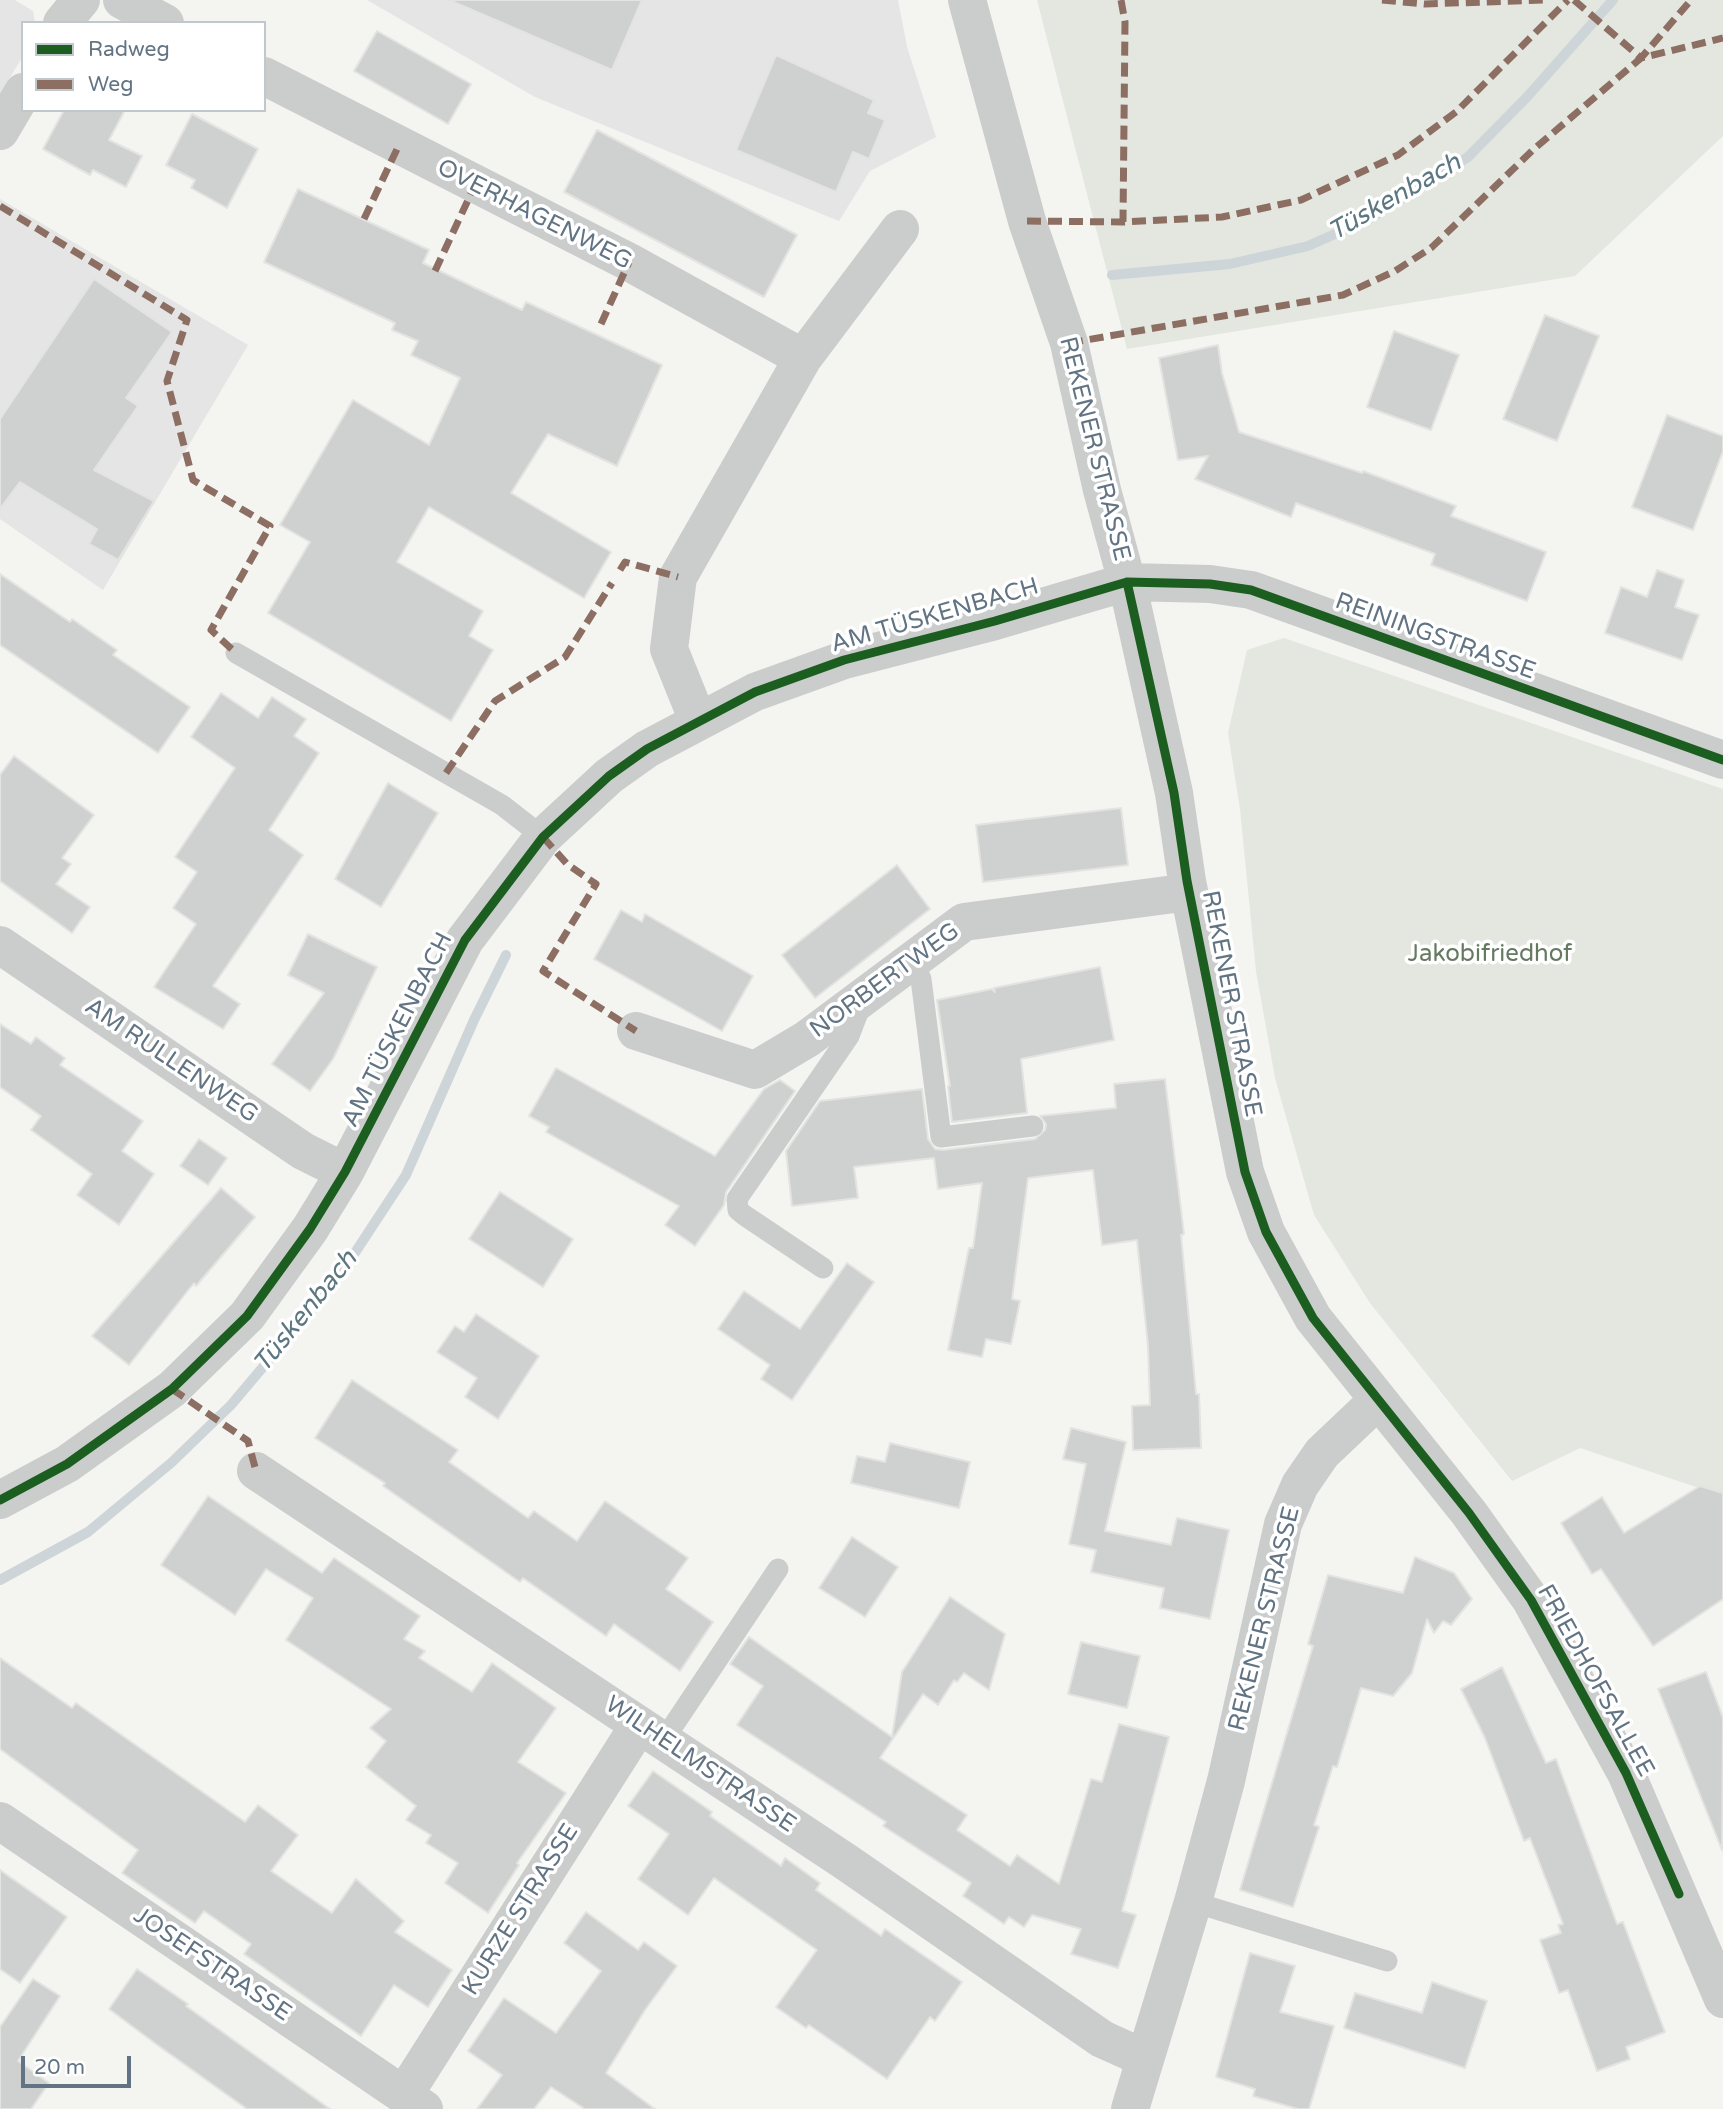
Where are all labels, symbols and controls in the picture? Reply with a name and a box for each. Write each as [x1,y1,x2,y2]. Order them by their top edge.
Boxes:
legend [21,21,266,112]
text: Radweg [88,37,170,62]
text: Weg [88,72,133,97]
water label: Tüskenbach [1323,148,1467,248]
street label: OVERHAGENWEG [432,154,636,276]
street label: REKENER STRASSE [1052,334,1136,564]
street label: AM TÜSKENBACH [828,573,1042,659]
street label: REININGSTRASSE [1331,587,1539,687]
street label: REKENER STRASSE [1195,888,1267,1120]
street label: NORBERTWEG [805,917,965,1045]
street label: AM TÜSKENBACH [336,928,460,1132]
park label: Jakobifriedhof [1408,941,1572,969]
street label: AM RULLENWEG [79,992,263,1130]
water label: Tüskenbach [247,1245,365,1379]
street label: REKENER STRASSE [1223,1504,1307,1734]
street label: FRIEDHOFSALLEE [1530,1580,1660,1782]
street label: WILHELMSTRASSE [599,1691,801,1839]
street label: KURZE STRASSE [457,1819,585,2001]
street label: JOSEFSTRASSE [128,1902,296,2028]
scale bar [24,2042,135,2086]
text: 20 m [34,2055,85,2080]

